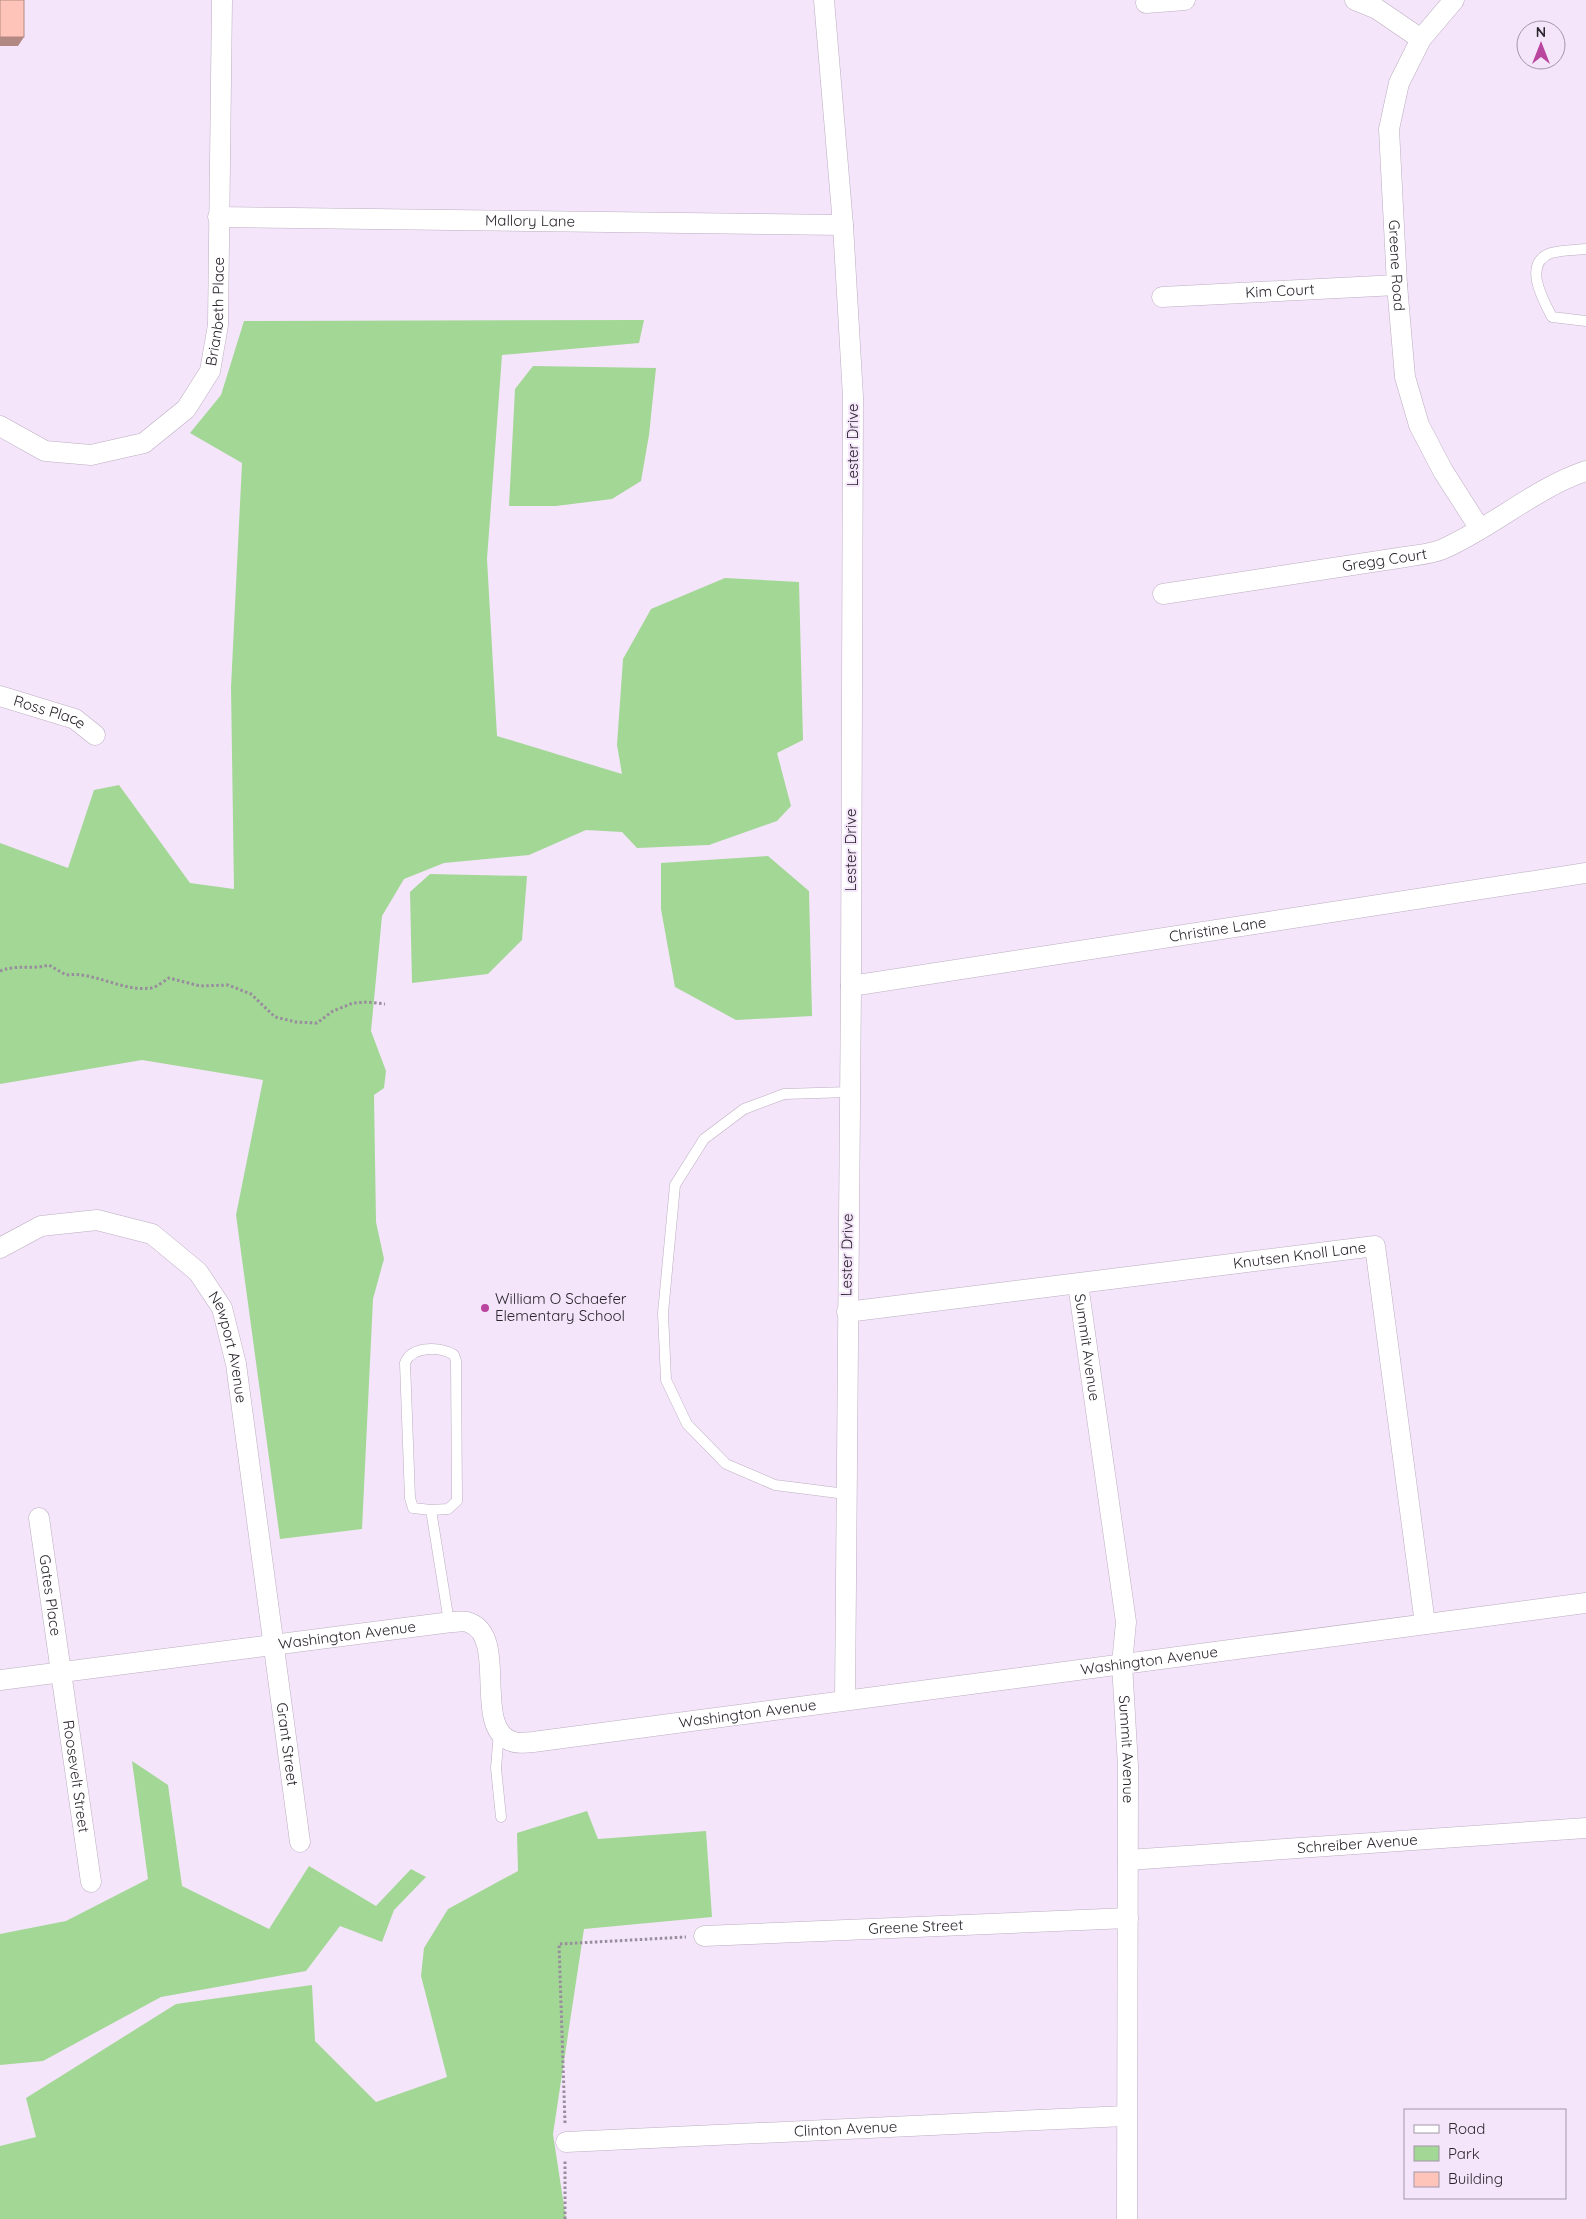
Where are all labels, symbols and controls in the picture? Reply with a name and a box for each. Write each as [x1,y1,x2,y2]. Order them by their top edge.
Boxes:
north arrow [1516,20,1566,70]
text: N [1536,23,1546,41]
street label: Mallory Lane [485,210,575,231]
street label: Greene Road [1385,219,1409,312]
street label: Brianbeth Place [201,257,228,367]
street label: Kim Court [1245,279,1315,302]
street label: Lester Drive [843,404,862,486]
street label: Gregg Court [1341,544,1428,575]
street label: Ross Place [11,691,90,733]
street label: Lester Drive [841,809,860,891]
street label: Christine Lane [1168,912,1268,946]
street label: Lester Drive [836,1213,857,1297]
street label: Knutsen Knoll Lane [1232,1237,1367,1273]
street label: Newport Avenue [204,1287,251,1404]
place label: William O Schaefer Elementary School [495,1289,627,1325]
street label: Summit Avenue [1070,1292,1105,1402]
marker: William O Schaefer Elementary School [479,1302,491,1314]
street label: Gates Place [35,1553,66,1637]
street label: Washington Avenue [277,1617,417,1653]
street label: Washington Avenue [1079,1642,1219,1679]
street label: Washington Avenue [678,1695,817,1732]
street label: Summit Avenue [1115,1695,1138,1803]
street label: Grant Street [272,1701,302,1787]
street label: Roosevelt Street [59,1719,94,1834]
street label: Schreiber Avenue [1297,1830,1418,1857]
street label: Greene Street [868,1915,964,1938]
legend [1404,2109,1566,2199]
street label: Clinton Avenue [794,2117,898,2140]
text: Road [1448,2119,1485,2138]
text: Park [1448,2144,1480,2163]
text: Building [1448,2169,1503,2188]

